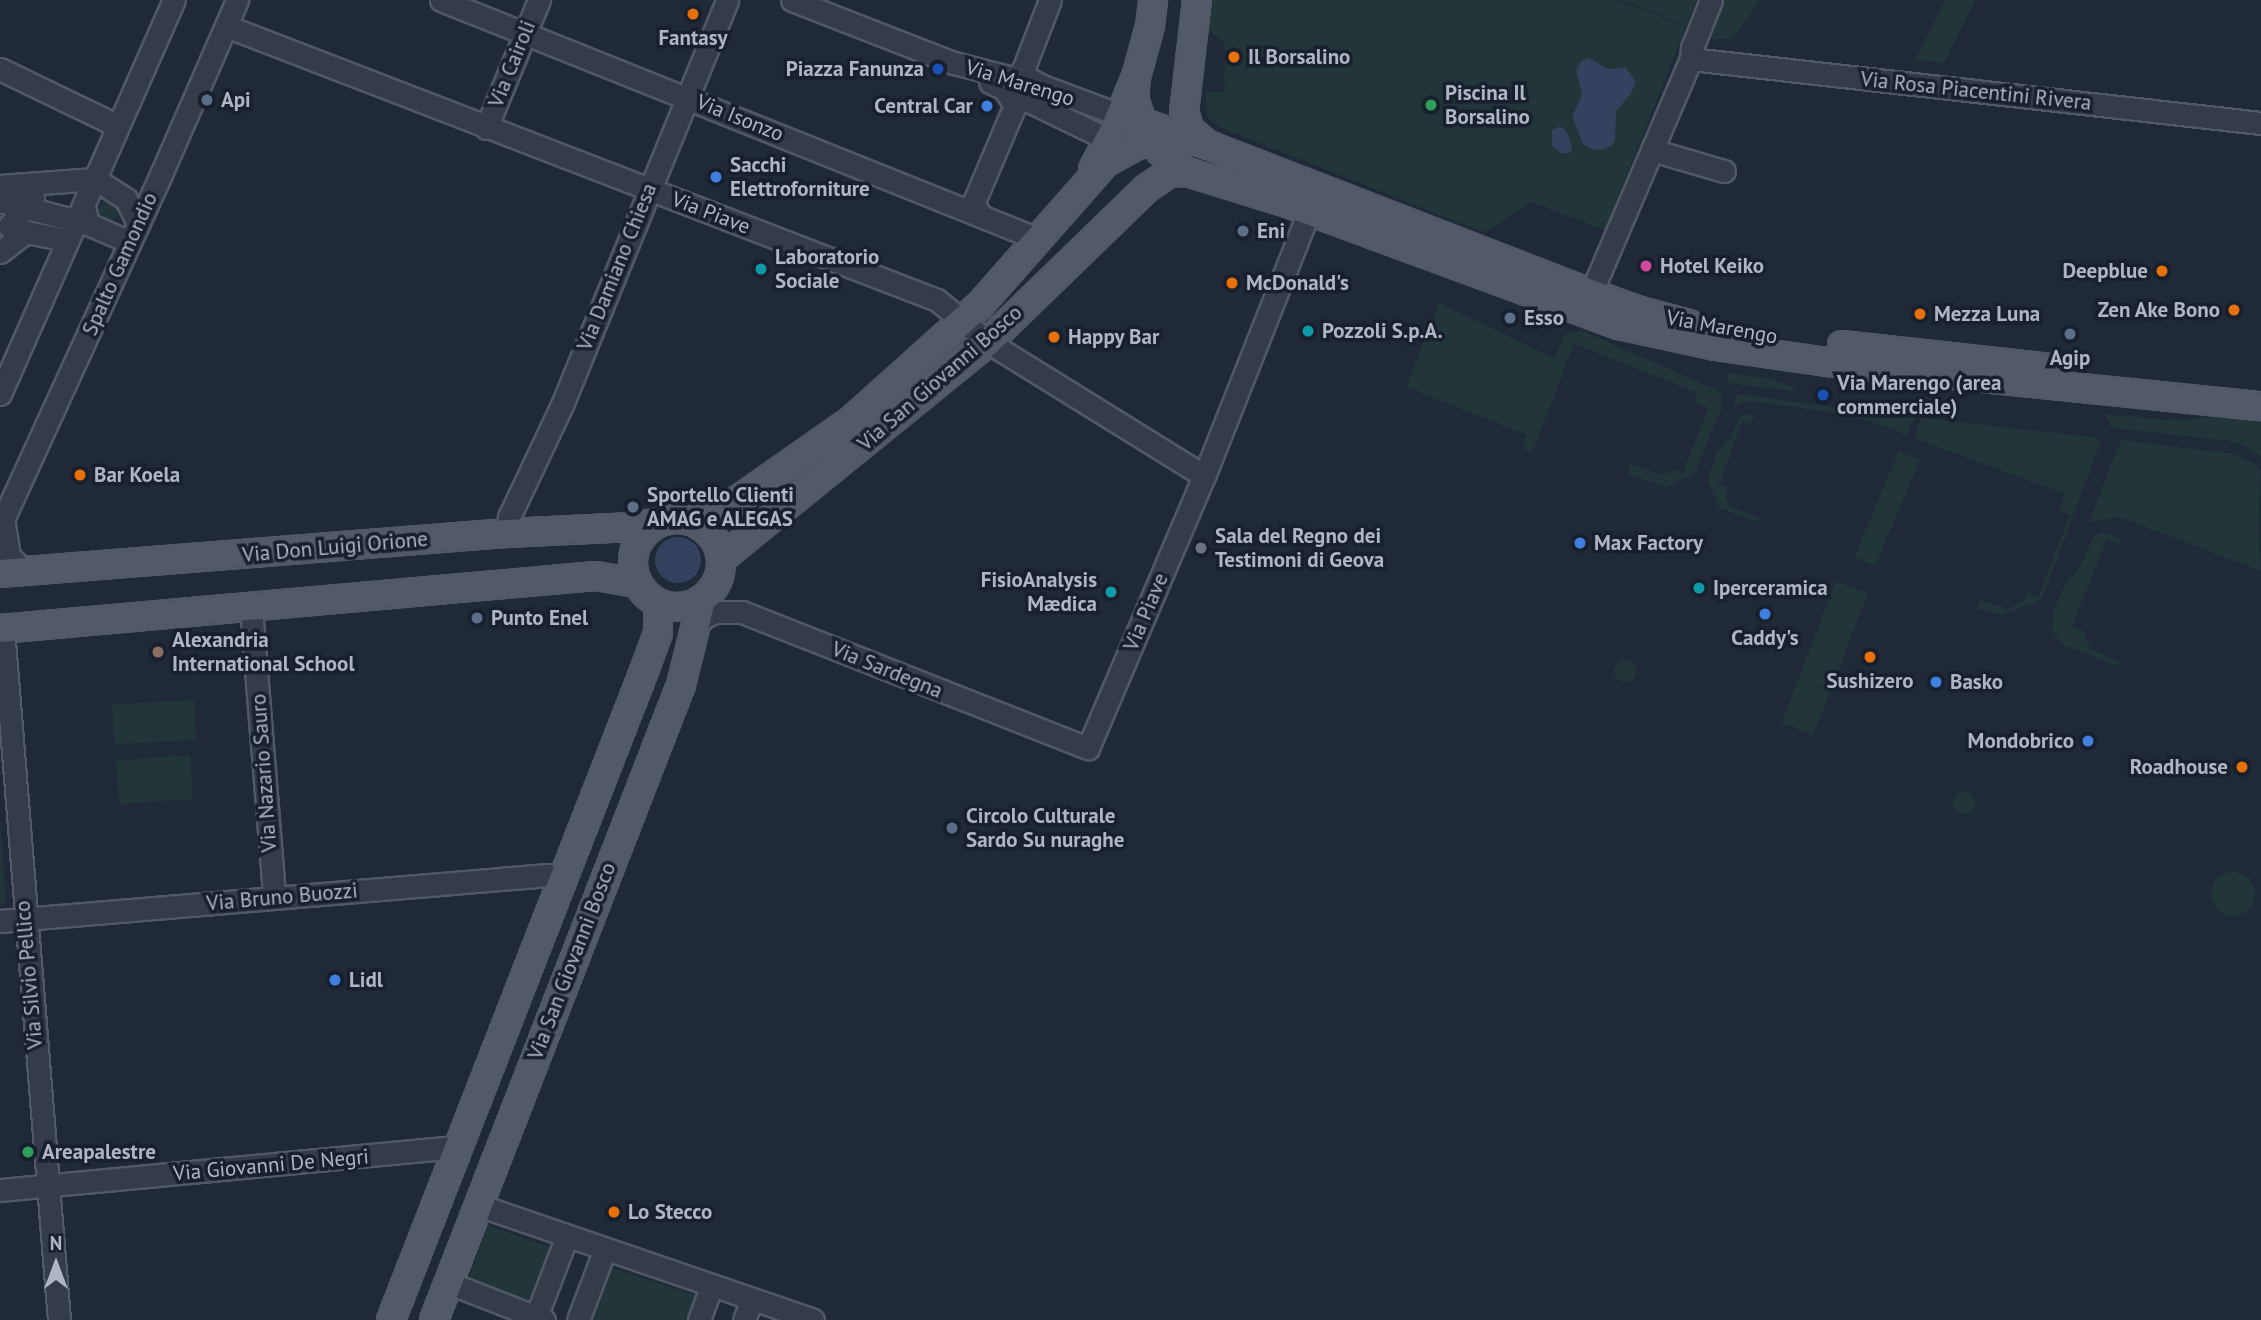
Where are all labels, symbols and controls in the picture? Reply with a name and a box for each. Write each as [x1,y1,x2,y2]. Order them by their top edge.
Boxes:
marker: Fantasy [685,6,701,22]
street label: Via Cairoli [483,17,541,111]
place label: Fantasy [658,25,728,51]
place label: Il Borsalino [1248,44,1350,70]
marker: Il Borsalino [1226,49,1242,65]
street label: Via Marengo [963,55,1077,111]
place label: Piazza Fanunza [786,56,924,82]
marker: Piazza Fanunza [930,61,946,77]
street label: Via Rosa Piacentini Rivera [1859,66,2093,116]
place label: Piscina Il Borsalino [1445,80,1530,130]
place label: Api [221,87,251,113]
street label: Via Isonzo [693,89,787,147]
marker: Api [199,92,215,108]
place label: Central Car [874,93,973,119]
marker: Piscina Il Borsalino [1423,97,1439,113]
marker: Central Car [979,98,995,114]
place label: Sacchi Elettroforniture [730,152,870,202]
marker: Sacchi Elettroforniture [708,169,724,185]
street label: Via Damiano Chiesa [572,180,662,354]
street label: Via Piave [668,187,754,239]
street label: Spalto Gamondio [77,189,163,339]
place label: Eni [1257,218,1285,244]
marker: Eni [1235,223,1251,239]
place label: Laboratorio Sociale [775,244,879,294]
place label: Hotel Keiko [1660,253,1764,279]
marker: Hotel Keiko [1638,258,1654,274]
place label: Deepblue [2062,258,2148,284]
marker: Laboratorio Sociale [753,261,769,277]
marker: Deepblue [2154,263,2170,279]
place label: McDonald's [1246,270,1349,296]
marker: McDonald's [1224,275,1240,291]
place label: Zen Ake Bono [2097,297,2220,323]
street label: Via San Giovanni Bosco [853,300,1027,456]
place label: Mezza Luna [1934,301,2040,327]
marker: Zen Ake Bono [2226,302,2242,318]
place label: Esso [1524,305,1564,331]
street label: Via Marengo [1664,305,1780,349]
marker: Mezza Luna [1912,306,1928,322]
marker: Esso [1502,310,1518,326]
place label: Pozzoli S.p.A. [1322,318,1443,344]
marker: Pozzoli S.p.A. [1300,323,1316,339]
place label: Happy Bar [1068,324,1160,350]
marker: Agip [2062,326,2078,342]
marker: Happy Bar [1046,329,1062,345]
place label: Agip [2050,345,2090,371]
place label: Via Marengo (area commerciale) [1837,370,2001,420]
marker: Via Marengo (area commerciale) [1815,387,1831,403]
place label: Bar Koela [94,462,180,488]
marker: Bar Koela [72,467,88,483]
place label: Sportello Clienti AMAG e ALEGAS [647,482,794,532]
marker: Sportello Clienti AMAG e ALEGAS [625,499,641,515]
place label: Sala del Regno dei Testimoni di Geova [1215,523,1384,573]
street label: Via Don Luigi Orione [241,526,429,568]
place label: Max Factory [1594,530,1704,556]
marker: Max Factory [1572,535,1588,551]
marker: Sala del Regno dei Testimoni di Geova [1193,540,1209,556]
place label: FisioAnalysis Mædica [981,567,1097,617]
street label: Via Piave [1118,569,1174,655]
place label: Iperceramica [1713,575,1828,601]
marker: Iperceramica [1691,580,1707,596]
marker: FisioAnalysis Mædica [1103,584,1119,600]
place label: Punto Enel [491,605,588,631]
marker: Caddy's [1757,606,1773,622]
marker: Punto Enel [469,610,485,626]
place label: Caddy's [1731,625,1799,651]
place label: Alexandria International School [172,627,355,677]
street label: Via Sardegna [828,636,946,704]
marker: Alexandria International School [150,644,166,660]
marker: Sushizero [1862,649,1878,665]
place label: Sushizero [1826,668,1914,694]
place label: Basko [1950,669,2003,695]
marker: Basko [1928,674,1944,690]
street label: Via Nazario Sauro [246,693,282,853]
place label: Mondobrico [1968,728,2074,754]
marker: Mondobrico [2080,733,2096,749]
place label: Roadhouse [2130,754,2228,780]
marker: Roadhouse [2234,759,2250,775]
place label: Circolo Culturale Sardo Su nuraghe [966,803,1124,853]
marker: Circolo Culturale Sardo Su nuraghe [944,820,960,836]
street label: Via San Giovanni Bosco [523,859,621,1063]
street label: Via Bruno Buozzi [205,878,359,916]
street label: Via Silvio Pellico [10,900,48,1050]
place label: Lidl [349,967,383,993]
marker: Lidl [327,972,343,988]
place label: Areapalestre [42,1139,156,1165]
marker: Areapalestre [20,1144,36,1160]
street label: Via Giovanni De Negri [172,1144,370,1186]
place label: Lo Stecco [628,1199,712,1225]
marker: Lo Stecco [606,1204,622,1220]
north arrow [21,1229,91,1299]
text: N [50,1231,62,1255]

